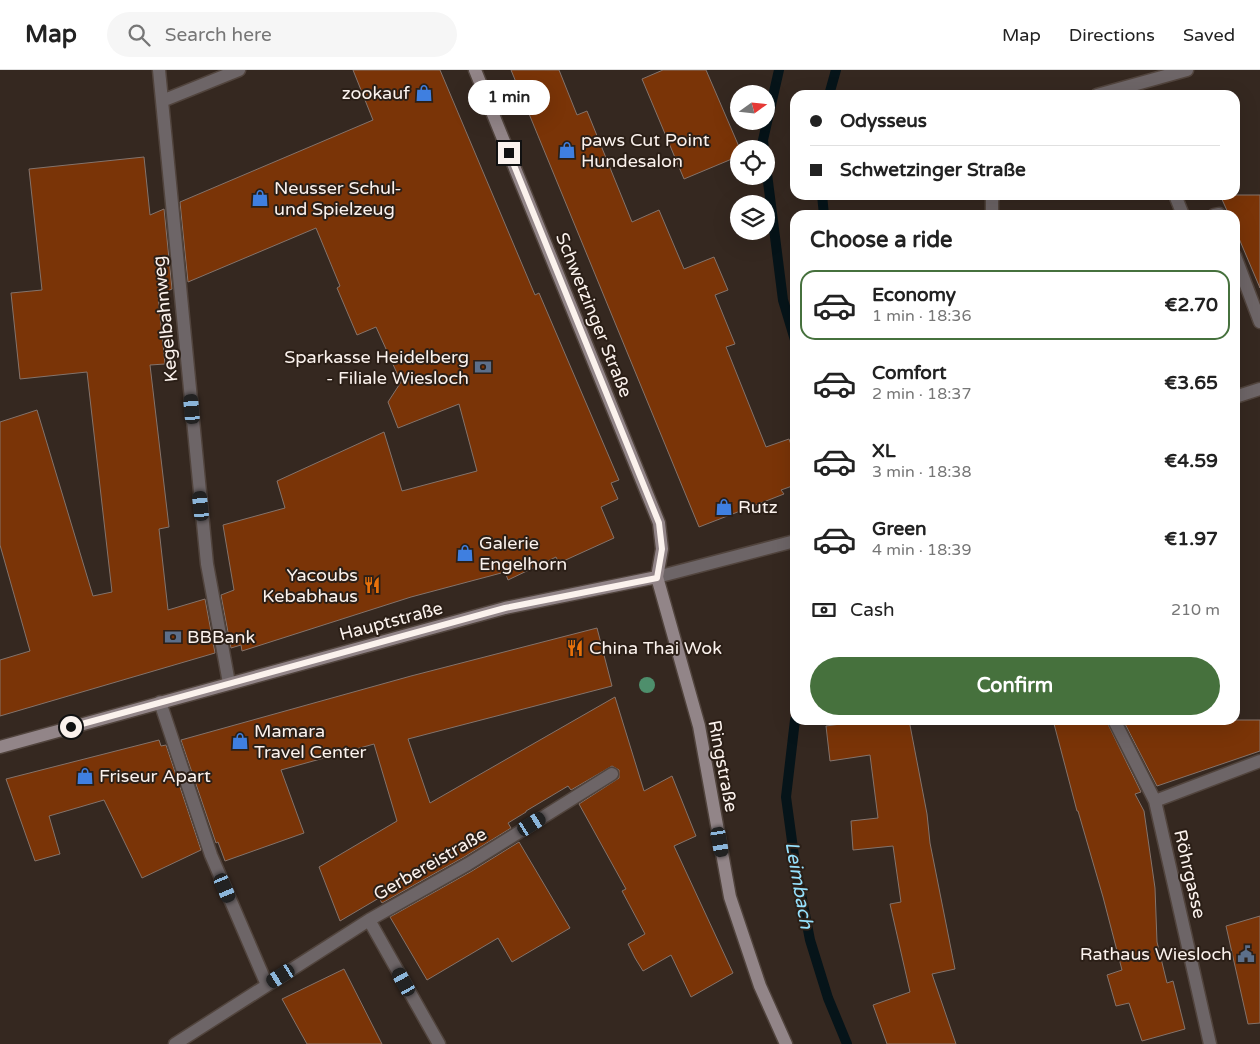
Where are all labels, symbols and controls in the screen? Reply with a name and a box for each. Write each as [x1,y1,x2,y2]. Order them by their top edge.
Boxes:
search box [107,12,457,57]
text: Map [25,20,77,49]
icon: search [125,21,153,49]
text: Search here [165,24,272,46]
text: Map [1002,24,1041,46]
text: Directions [1069,24,1155,46]
text: Saved [1183,24,1235,46]
callout: 1 min [468,81,550,116]
place label: zookauf [342,82,410,104]
shop icon: zookauf [414,83,434,103]
north arrow [730,85,775,130]
map controls [730,85,775,240]
text: 1 min [488,87,530,107]
text: Odysseus [840,110,927,132]
place label: paws Cut Point Hundesalon [581,129,710,172]
shop icon: paws Cut Point Hundesalon [557,140,577,160]
button: locate [730,140,775,185]
route end [498,142,520,164]
text: Schwetzinger Straße [840,159,1026,181]
place label: Neusser Schul- und Spielzeug [274,177,402,220]
shop icon: Neusser Schul- und Spielzeug [250,188,270,208]
button: layers [730,195,775,240]
text: Choose a ride [810,227,953,253]
street label: Schwetzinger Straße [551,229,637,401]
street label: Kegelbahnweg [147,255,183,383]
icon: car [812,283,857,328]
text: Economy [872,284,956,306]
text: €2.70 [1164,294,1218,316]
text: 1 min · 18:36 [872,306,971,326]
place label: Sparkasse Heidelberg - Filiale Wiesloch [284,346,469,389]
bank icon: Sparkasse Heidelberg - Filiale Wiesloch [473,357,493,377]
icon: car [812,361,857,406]
text: Comfort [872,362,946,384]
text: €3.65 [1164,372,1218,394]
text: 2 min · 18:37 [872,384,971,404]
car [183,393,200,425]
icon: car [812,439,857,484]
text: XL [872,440,896,462]
text: €4.59 [1164,450,1218,472]
text: 3 min · 18:38 [872,462,971,482]
car [191,490,210,522]
place label: Rutz [738,496,778,518]
shop icon: Rutz [714,497,734,517]
icon: car [812,517,857,562]
text: Green [872,518,926,540]
text: €1.97 [1164,528,1218,550]
place label: Galerie Engelhorn [479,532,567,575]
text: 4 min · 18:39 [872,540,971,560]
shop icon: Galerie Engelhorn [455,543,475,563]
place label: Yacoubs Kebabhaus [262,564,358,607]
restaurant icon: Yacoubs Kebabhaus [362,575,382,595]
icon: cash [810,596,838,624]
street label: Hauptstraße [337,597,445,645]
text: Cash [850,599,895,621]
text: 210 m [1171,600,1220,620]
place label: BBBank [187,626,255,648]
bank icon: BBBank [163,627,183,647]
place label: China Thai Wok [589,637,722,659]
restaurant icon: China Thai Wok [565,638,585,658]
button: Confirm [810,657,1220,715]
route start [60,716,82,738]
street label: Ringstraße [703,718,743,814]
place label: Mamara Travel Center [254,720,367,763]
shop icon: Mamara Travel Center [230,731,250,751]
place label: Friseur Apart [99,765,211,787]
shop icon: Friseur Apart [75,766,95,786]
car [515,810,548,838]
street label: Gerbereistraße [369,823,491,905]
car [710,826,729,858]
street label: Röhrgasse [1169,828,1211,920]
water label: Leimbach [781,840,818,931]
car [212,871,237,905]
place label: Rathaus Wiesloch [1080,943,1232,965]
public building icon: Rathaus Wiesloch [1236,944,1256,964]
car [264,962,297,990]
car [390,965,417,999]

